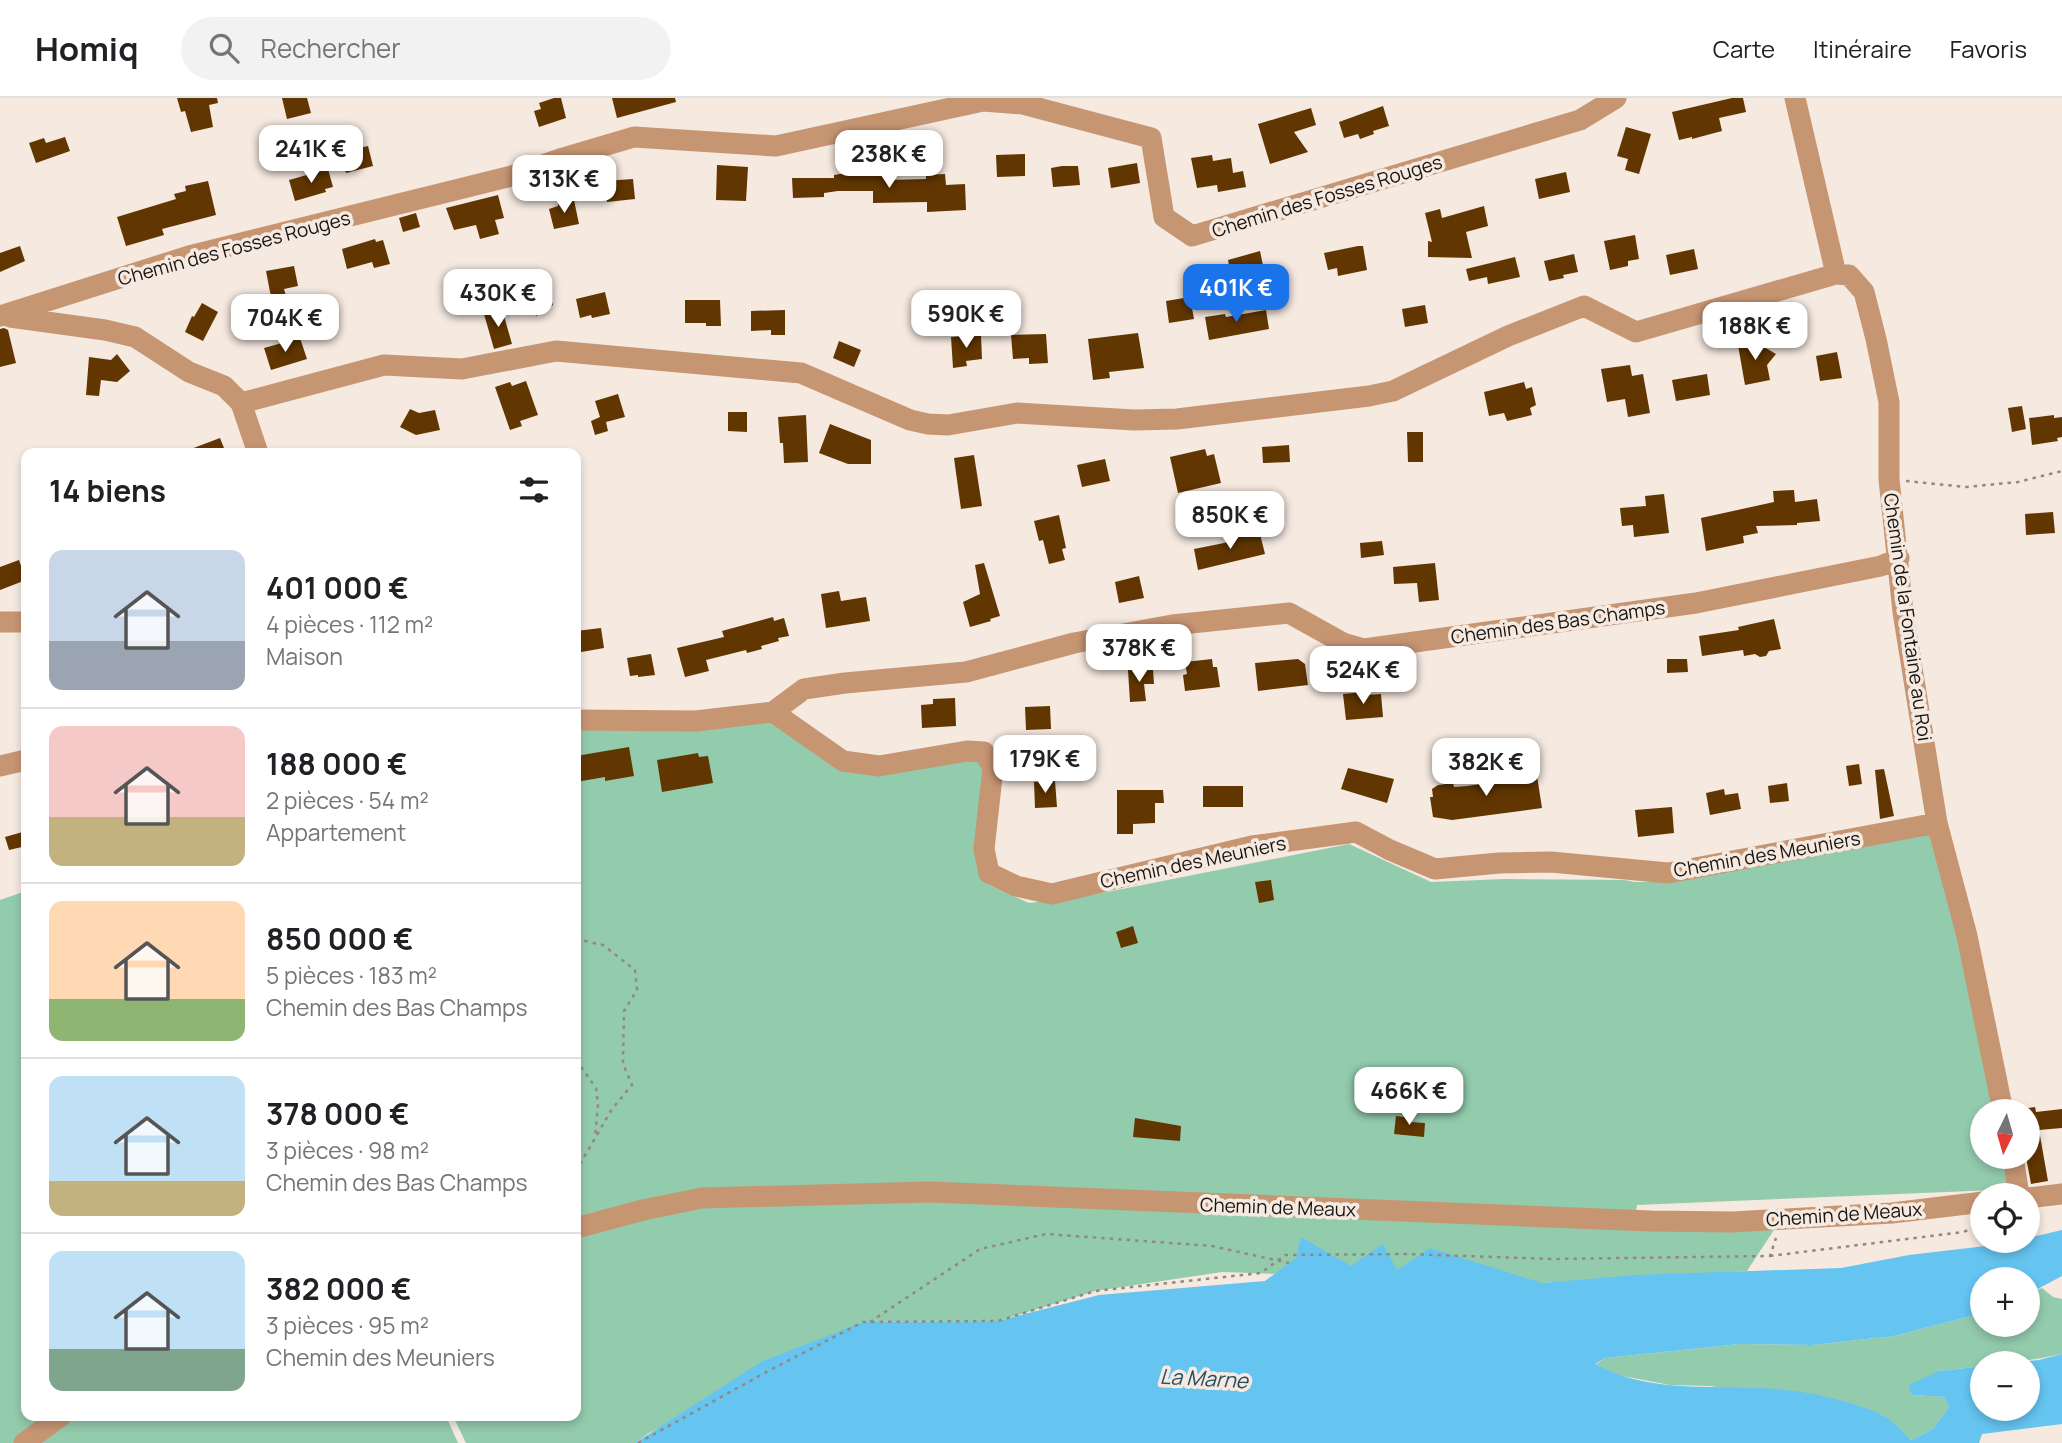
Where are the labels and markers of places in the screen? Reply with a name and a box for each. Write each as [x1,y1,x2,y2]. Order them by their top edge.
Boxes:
pin: 241K € [254,126,368,185]
pin: 238K € [832,130,946,190]
pin: 313K € [507,156,621,215]
pin: 401K € [1179,264,1293,324]
pin: 430K € [441,270,555,329]
pin: 590K € [909,290,1023,350]
pin: 704K € [228,294,342,354]
pin: 188K € [1698,302,1812,362]
pin: 850K € [1173,491,1287,551]
pin: 378K € [1082,624,1196,684]
pin: 524K € [1306,646,1420,706]
pin: 179K € [988,736,1102,795]
pin: 382K € [1429,738,1543,798]
pin: 466K € [1352,1068,1466,1127]

